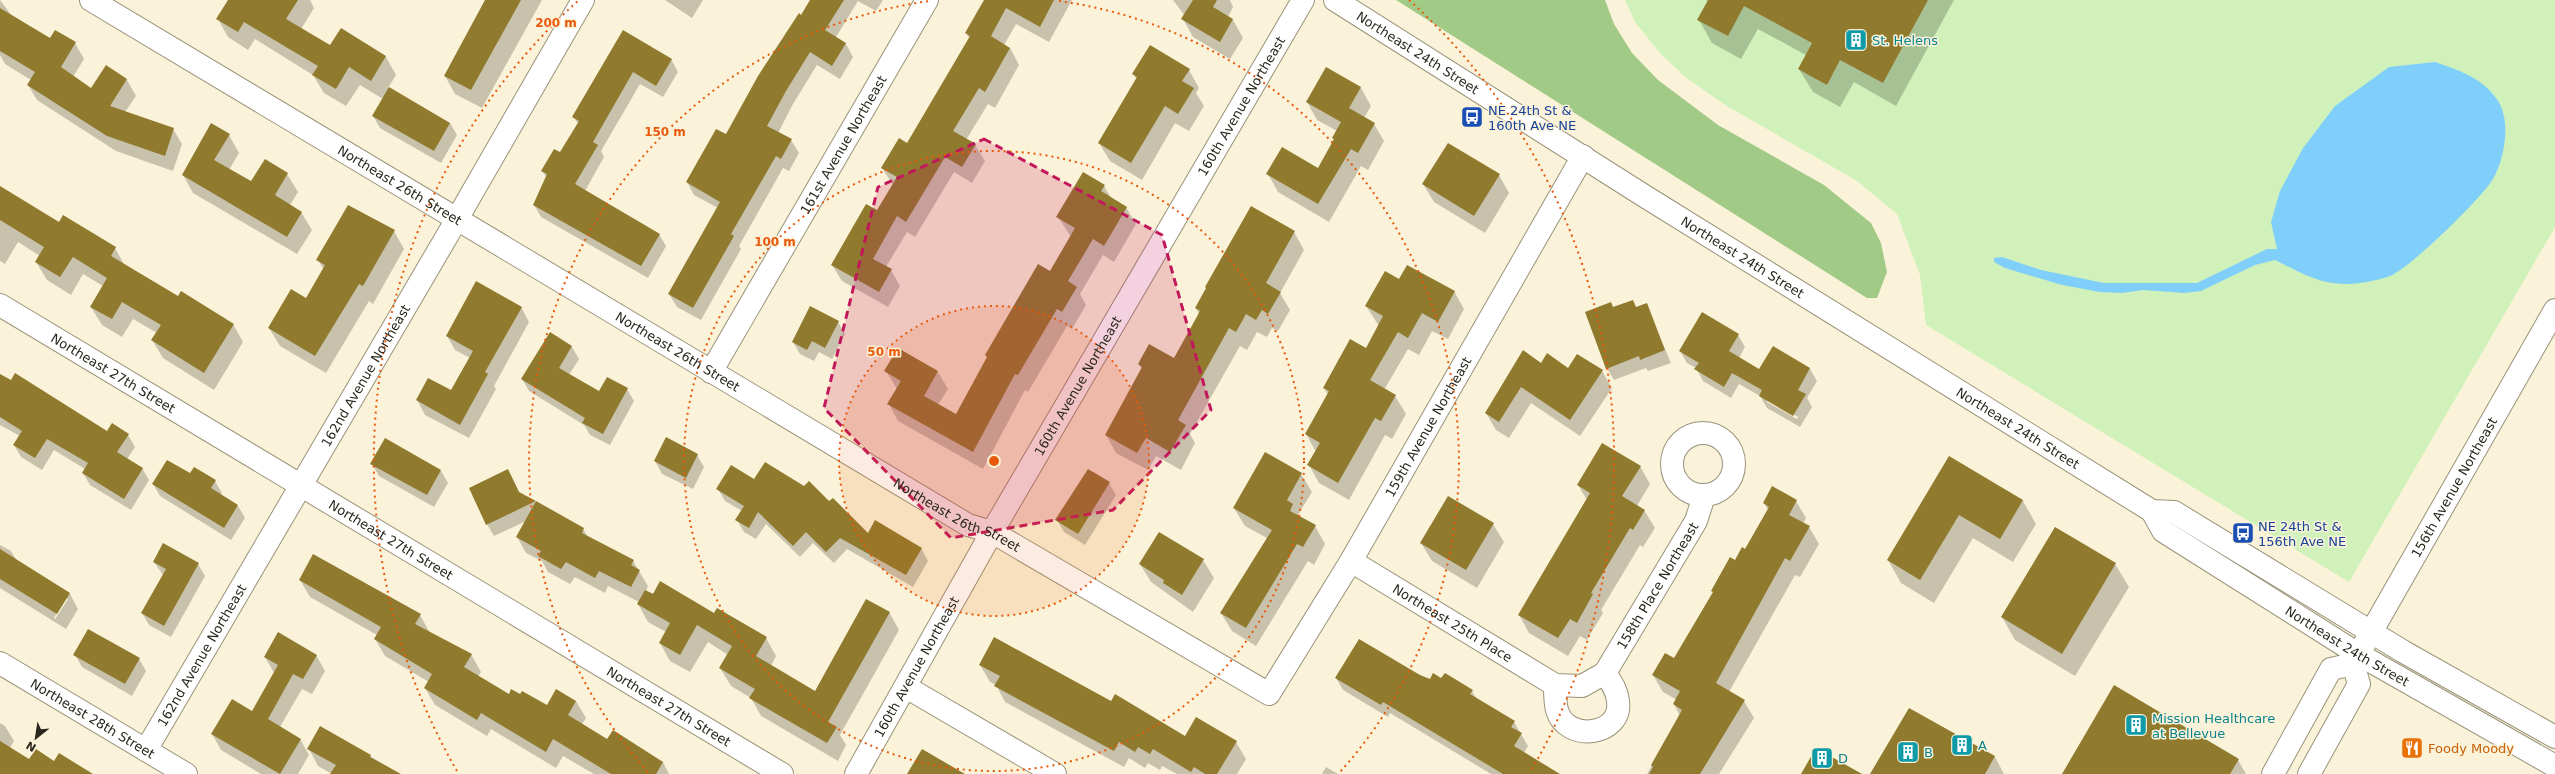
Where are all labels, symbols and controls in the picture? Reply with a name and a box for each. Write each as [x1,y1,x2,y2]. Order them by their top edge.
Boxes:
street label: Northeast 24th Street [1354,9,1482,97]
text: 200 m [535,16,577,30]
building icon: St. Helens [1843,27,1869,53]
place label: St. Helens [1872,33,1938,48]
street label: 160th Avenue Northeast [1195,34,1288,179]
street label: 161st Avenue Northeast [797,73,890,217]
place label: NE 24th St & 160th Ave NE [1488,103,1576,133]
bus stop icon: NE 24th St & 160th Ave NE [1459,104,1485,130]
text: 150 m [644,125,686,139]
street label: Northeast 26th Street [335,142,464,228]
street label: Northeast 24th Street [1678,214,1807,301]
text: 100 m [754,235,796,249]
street label: 162nd Avenue Northeast [318,302,413,450]
street label: Northeast 26th Street [613,309,742,395]
street label: 160th Avenue Northeast [1031,314,1125,458]
street label: Northeast 27th Street [48,330,178,416]
text: 50 m [867,345,901,359]
street label: 159th Avenue Northeast [1382,354,1474,500]
street label: Northeast 24th Street [1953,384,2082,472]
street label: 156th Avenue Northeast [2408,415,2500,560]
centre of rings [987,454,1001,468]
street label: Northeast 26th Street [891,475,1023,555]
street label: Northeast 27th Street [326,497,456,583]
place label: NE 24th St & 156th Ave NE [2258,519,2346,549]
street label: 158th Place Northeast [1614,520,1702,652]
bus stop icon: NE 24th St & 156th Ave NE [2230,520,2256,546]
street label: Northeast 25th Place [1390,581,1515,665]
street label: 162nd Avenue Northeast [155,582,249,729]
street label: 160th Avenue Northeast [871,594,962,740]
street label: Northeast 24th Street [2282,603,2412,689]
street label: Northeast 27th Street [604,664,733,750]
street label: Northeast 28th Street [28,675,158,761]
place label: Mission Healthcare at Bellevue [2152,711,2275,741]
building icon: Mission Healthcare at Bellevue [2123,712,2149,738]
north arrow [16,718,56,758]
building icon: A [1949,732,1975,758]
restaurant icon: Foody Moody [2399,735,2425,761]
place label: A [1978,738,1987,753]
building icon: B [1895,739,1921,765]
place label: Foody Moody [2428,741,2514,756]
building icon: D [1809,745,1835,771]
place label: B [1924,745,1933,760]
place label: D [1838,751,1848,766]

